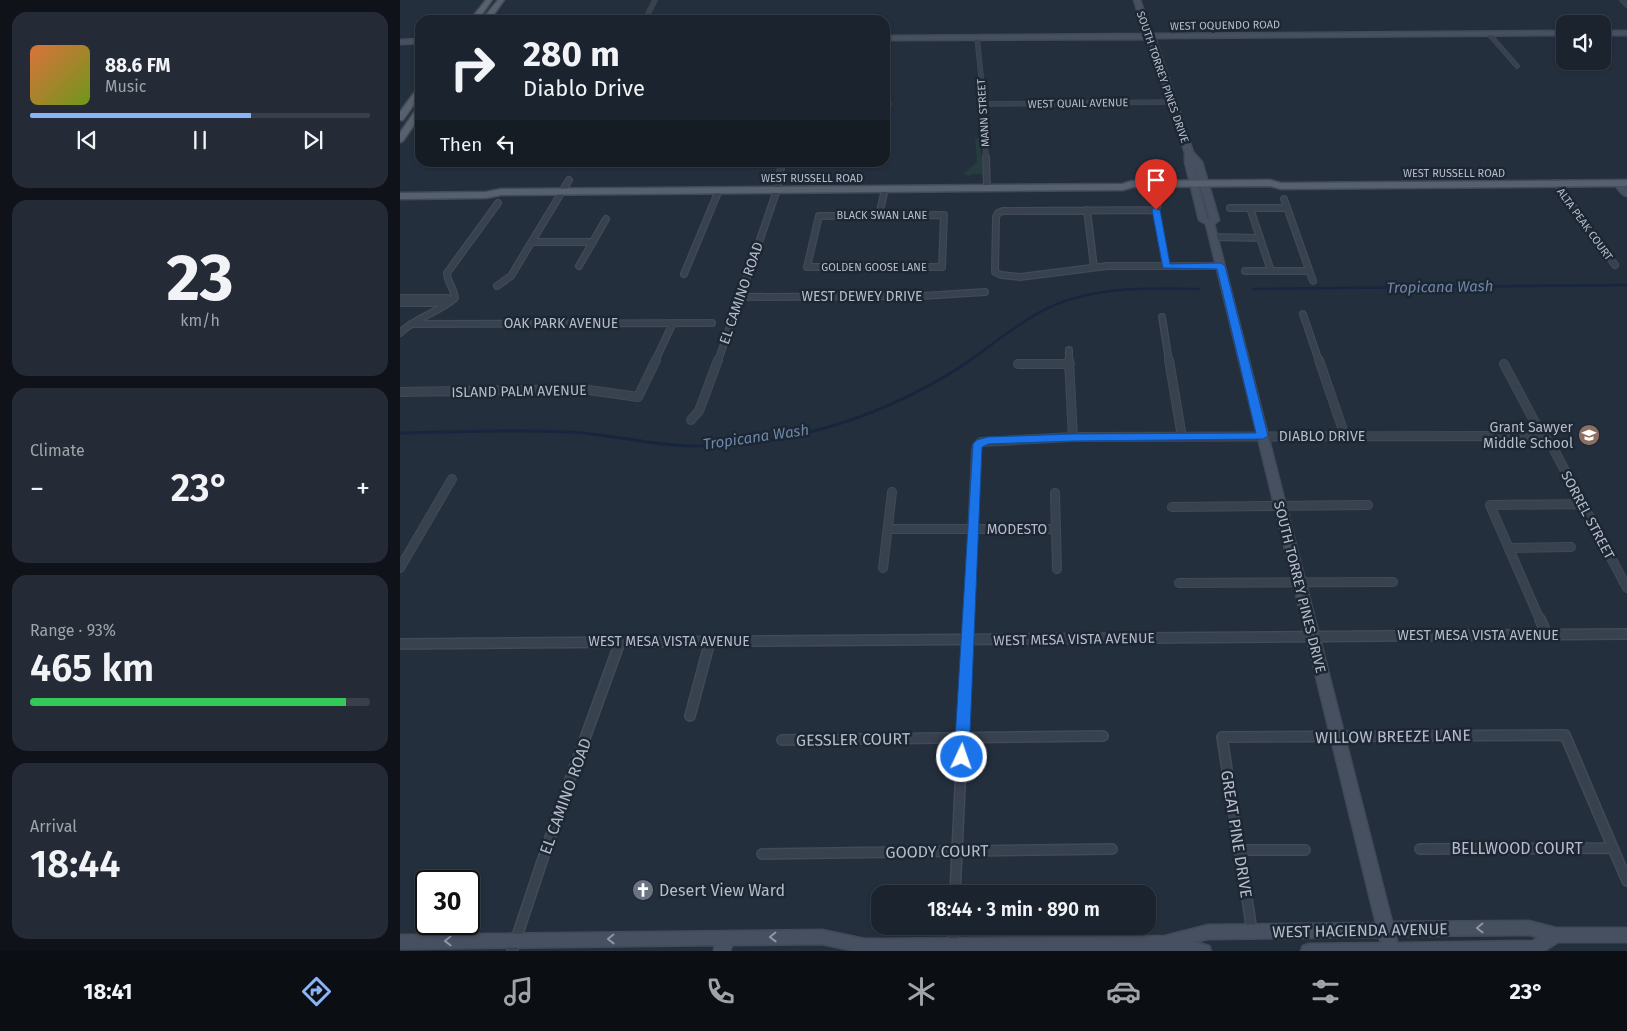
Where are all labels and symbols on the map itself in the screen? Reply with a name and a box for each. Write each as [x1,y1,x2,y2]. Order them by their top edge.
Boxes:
street label: SOUTH TORREY PINES DRIVE [1134,9,1191,145]
street label: WEST OQUENDO ROAD [1170,18,1280,33]
street label: MANN STREET [975,78,992,148]
street label: WEST QUAIL AVENUE [1028,96,1129,111]
pin [1135,159,1177,210]
street label: WEST RUSSELL ROAD [1403,167,1505,180]
street label: WEST RUSSELL ROAD [761,172,863,185]
street label: ALTA PEAK COURT [1554,186,1615,263]
street label: BLACK SWAN LANE [837,209,928,222]
street label: EL CAMINO ROAD [716,240,767,346]
street label: GOLDEN GOOSE LANE [821,261,927,274]
water label: Tropicana Wash [1386,277,1494,297]
street label: WEST DEWEY DRIVE [802,288,922,305]
street label: OAK PARK AVENUE [504,315,618,332]
street label: ISLAND PALM AVENUE [451,382,587,401]
place label: Grant Sawyer Middle School [1483,419,1574,452]
water label: Tropicana Wash [702,421,810,453]
school or university icon: Grant Sawyer Middle School [1577,423,1601,447]
street label: DIABLO DRIVE [1279,428,1365,445]
street label: SORREL STREET [1557,468,1618,563]
street label: SOUTH TORREY PINES DRIVE [1270,499,1329,675]
street label: MODESTO [987,521,1047,538]
street label: WEST MESA VISTA AVENUE [1397,627,1559,644]
street label: WEST MESA VISTA AVENUE [993,630,1155,649]
street label: WEST MESA VISTA AVENUE [588,633,750,650]
street label: WILLOW BREEZE LANE [1315,726,1471,747]
street label: GESSLER COURT [796,729,911,750]
position arrow [935,730,987,782]
street label: EL CAMINO ROAD [536,735,595,857]
street label: GREAT PINE DRIVE [1217,769,1256,899]
street label: BELLWOOD COURT [1451,839,1583,858]
street label: GOODY COURT [885,841,989,862]
speed limit sign: 30 [415,870,480,935]
church icon: Desert View Ward [631,878,655,902]
place label: Desert View Ward [659,881,785,900]
street label: WEST HACIENDA AVENUE [1272,919,1448,942]
one-way arrow [1476,923,1484,933]
one-way arrow [769,932,776,942]
one-way arrow [606,934,614,944]
one-way arrow [444,936,452,946]

